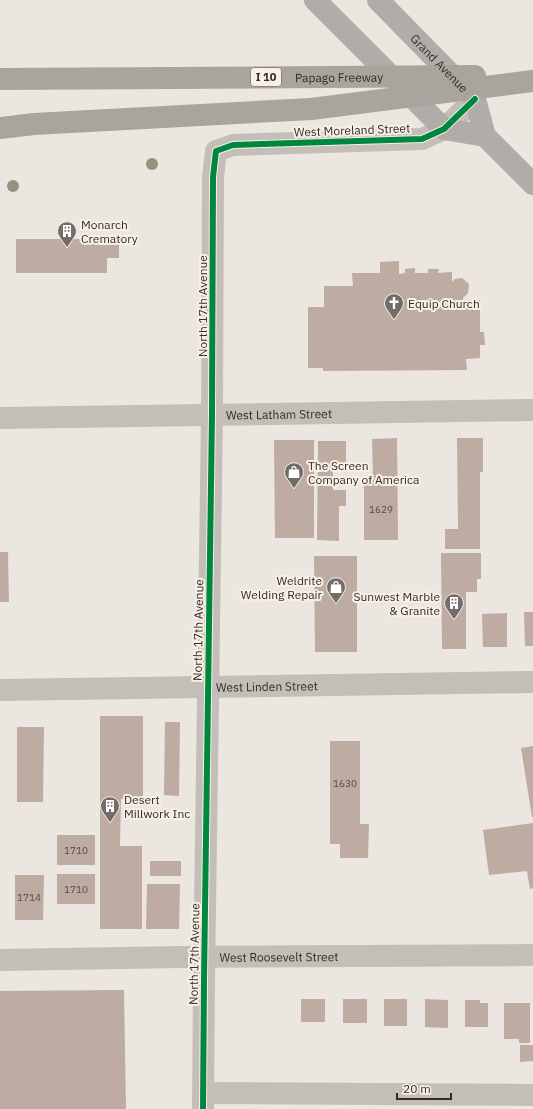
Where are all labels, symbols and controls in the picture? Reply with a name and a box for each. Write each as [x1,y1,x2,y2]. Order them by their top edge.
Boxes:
street label: Grand Avenue [408,31,472,95]
road number: I 10 [251,68,281,86]
street label: Papago Freeway [295,69,383,85]
street label: West Moreland Street [294,120,410,140]
place label: Monarch Crematory [81,217,138,246]
building icon: Monarch Crematory [56,220,78,248]
street label: North 17th Avenue [195,255,210,357]
church icon: Equip Church [383,292,405,320]
place label: Equip Church [408,296,480,311]
street label: West Latham Street [226,406,332,422]
place label: The Screen Company of America [308,458,420,487]
shop icon: The Screen Company of America [283,461,305,489]
house number: 1629 [369,503,393,516]
place label: Weldrite Welding Repair [241,573,323,602]
shop icon: Weldrite Welding Repair [325,576,347,604]
street label: North 17th Avenue [190,579,206,681]
place label: Sunwest Marble & Granite [354,589,440,618]
building icon: Sunwest Marble & Granite [443,592,465,620]
street label: West Linden Street [216,678,318,694]
house number: 1630 [333,777,357,790]
place label: Desert Millwork Inc [124,792,190,821]
building icon: Desert Millwork Inc [99,795,121,823]
house number: 1710 [64,844,88,857]
house number: 1710 [64,883,88,896]
house number: 1714 [17,891,41,904]
street label: North 17th Avenue [186,903,202,1005]
street label: West Roosevelt Street [219,949,338,964]
scale bar [397,1075,451,1101]
text: 20 m [403,1081,431,1096]

